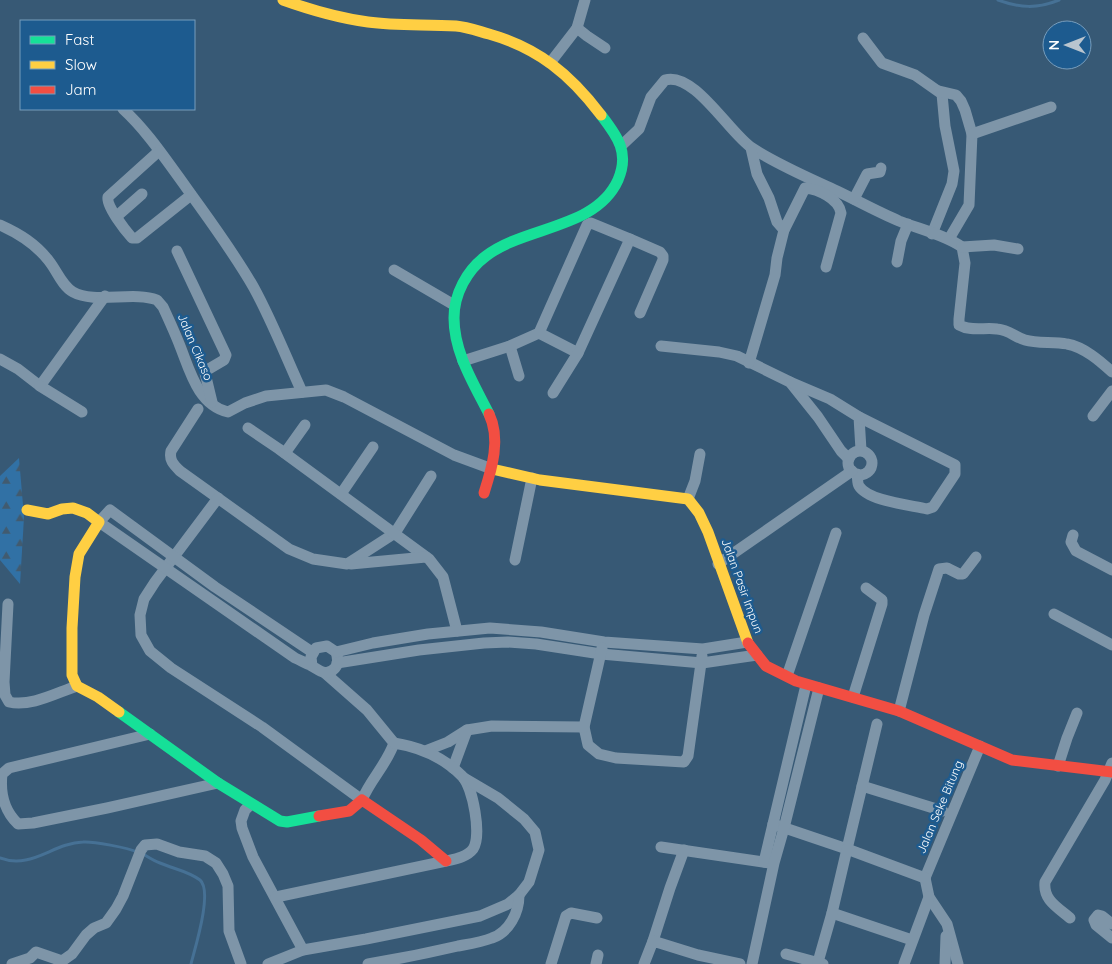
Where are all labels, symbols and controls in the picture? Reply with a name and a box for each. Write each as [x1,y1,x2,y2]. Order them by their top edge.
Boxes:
legend [20,20,195,110]
north arrow [1042,20,1092,70]
text: Fast [65,30,94,49]
text: N [1045,40,1063,50]
text: Slow [65,55,97,74]
text: Jam [65,80,96,99]
street label: Jalan Cikaso [175,311,216,383]
street label: Jalan Pasir Impun [718,536,767,635]
street label: Jalan Seke Bitung [913,758,966,856]

